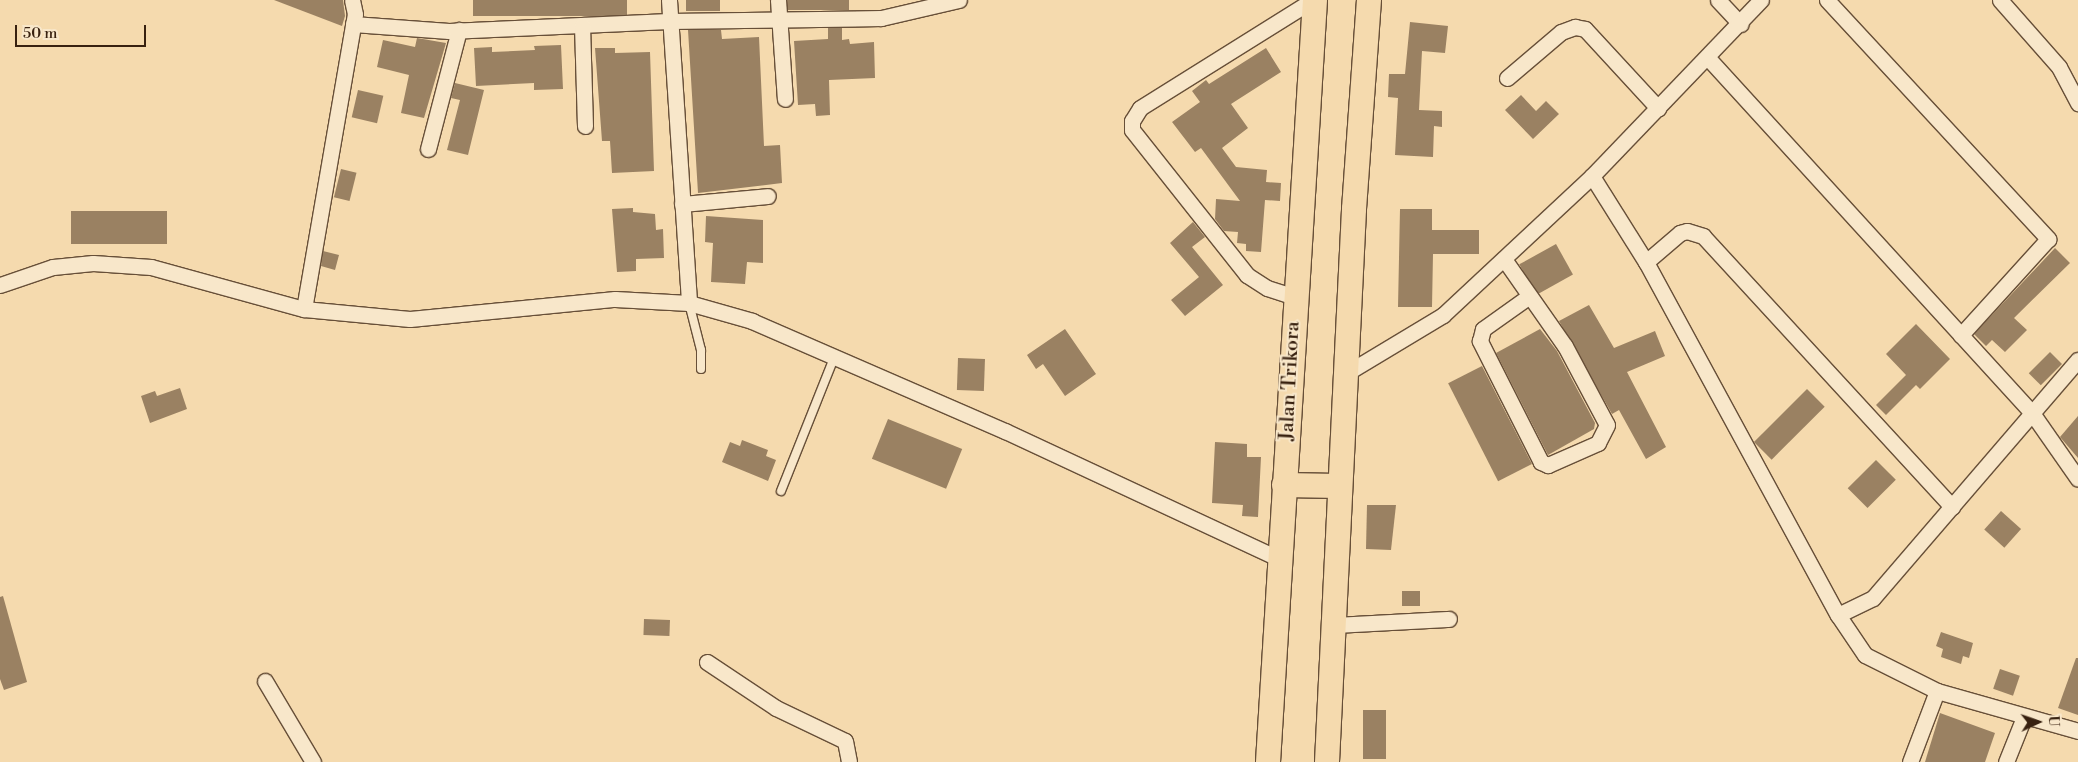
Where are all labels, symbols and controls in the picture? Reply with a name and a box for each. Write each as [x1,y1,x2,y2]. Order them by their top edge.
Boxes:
scale bar [18,15,149,47]
text: 50 m [23,24,57,43]
street label: Jalan Trikora [1275,321,1305,441]
north arrow [2013,697,2063,747]
text: U [2044,715,2062,727]

